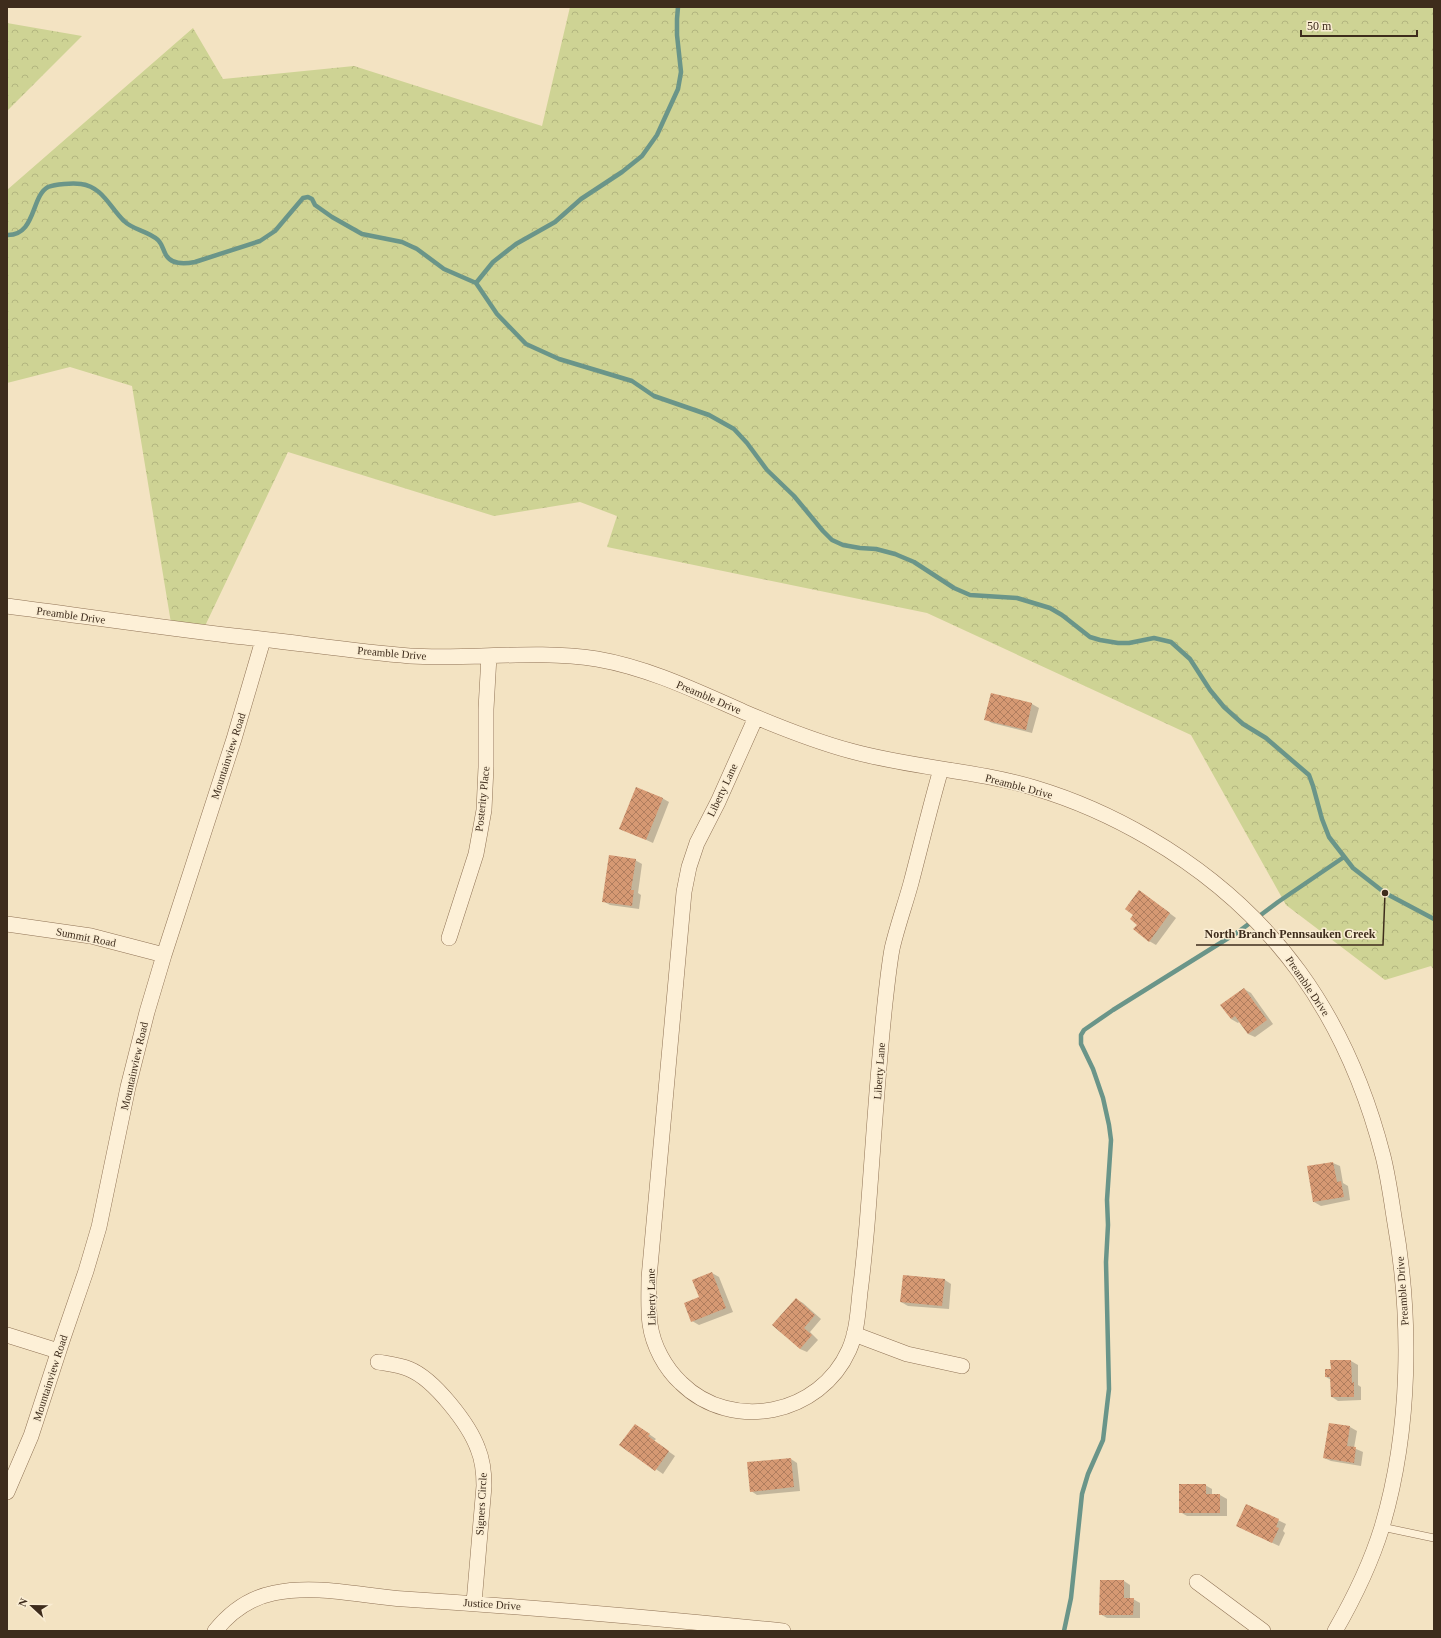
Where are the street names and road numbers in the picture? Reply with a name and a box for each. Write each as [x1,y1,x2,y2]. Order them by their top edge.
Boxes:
street label: Preamble Drive [36,604,106,626]
street label: Preamble Drive [357,644,427,662]
street label: Preamble Drive [675,678,743,716]
street label: Mountainview Road [208,711,248,801]
street label: Liberty Lane [704,761,740,818]
street label: Posterity Place [473,766,491,832]
street label: Preamble Drive [984,771,1054,801]
street label: Summit Road [55,925,117,949]
street label: Preamble Drive [1284,954,1332,1018]
street label: Mountainview Road [118,1020,150,1111]
street label: Liberty Lane [871,1042,887,1100]
street label: Preamble Drive [1394,1256,1410,1326]
street label: Liberty Lane [645,1268,657,1326]
street label: Mountainview Road [30,1333,70,1423]
street label: Signers Circle [473,1472,489,1536]
street label: Justice Drive [463,1596,521,1612]

